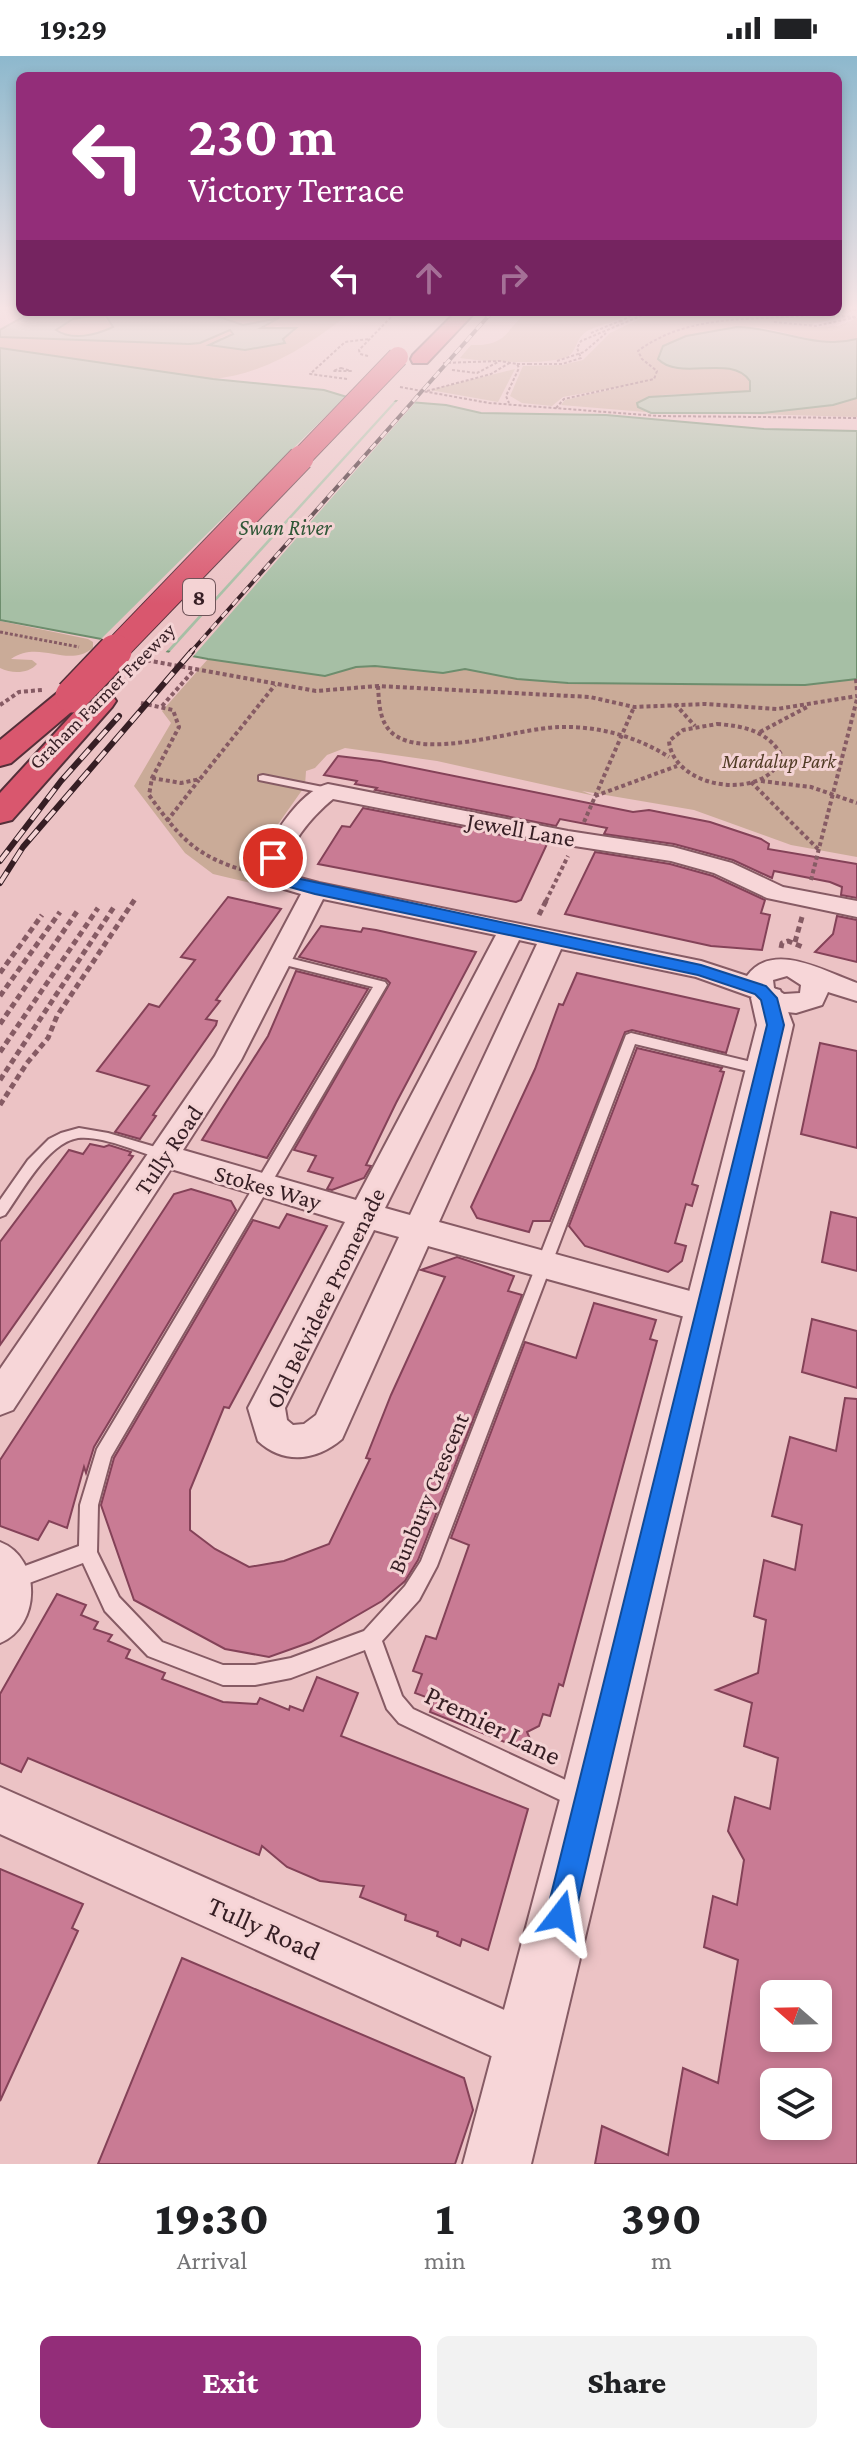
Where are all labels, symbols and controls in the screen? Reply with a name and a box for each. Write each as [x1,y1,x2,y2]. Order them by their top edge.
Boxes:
text: 19:29 [40,12,107,45]
icon: left [56,104,160,208]
text: 230 m [188,105,336,167]
text: Victory Terrace [188,170,404,210]
icon: left [323,256,367,300]
icon: ahead [407,256,451,300]
icon: right [491,256,535,300]
water label: Swan River [239,515,333,540]
road number: 8 [183,579,215,615]
street label: Graham Farmer Freeway [25,618,181,774]
park label: Mardalup Park [721,750,837,773]
street label: Jewell Lane [463,806,577,852]
pin [239,824,307,892]
icon: arrive [251,836,295,880]
street label: Tully Road [128,1100,208,1200]
street label: Stokes Way [212,1159,325,1215]
street label: Old Belvidere Promenade [260,1183,390,1413]
street label: Bunbury Crescent [382,1408,474,1577]
street label: Premier Lane [420,1679,566,1771]
position arrow [519,1873,603,1957]
street label: Tully Road [203,1890,325,1967]
north arrow [760,1980,832,2052]
map controls [760,1980,832,2140]
button: layers [760,2068,832,2140]
text: 19:30 [155,2191,269,2244]
text: 1 [436,2191,454,2244]
text: 390 [621,2191,702,2244]
text: Arrival [177,2246,247,2275]
text: min [424,2246,466,2275]
text: m [651,2246,672,2275]
button: Exit [40,2336,421,2428]
button: Share [437,2336,817,2428]

